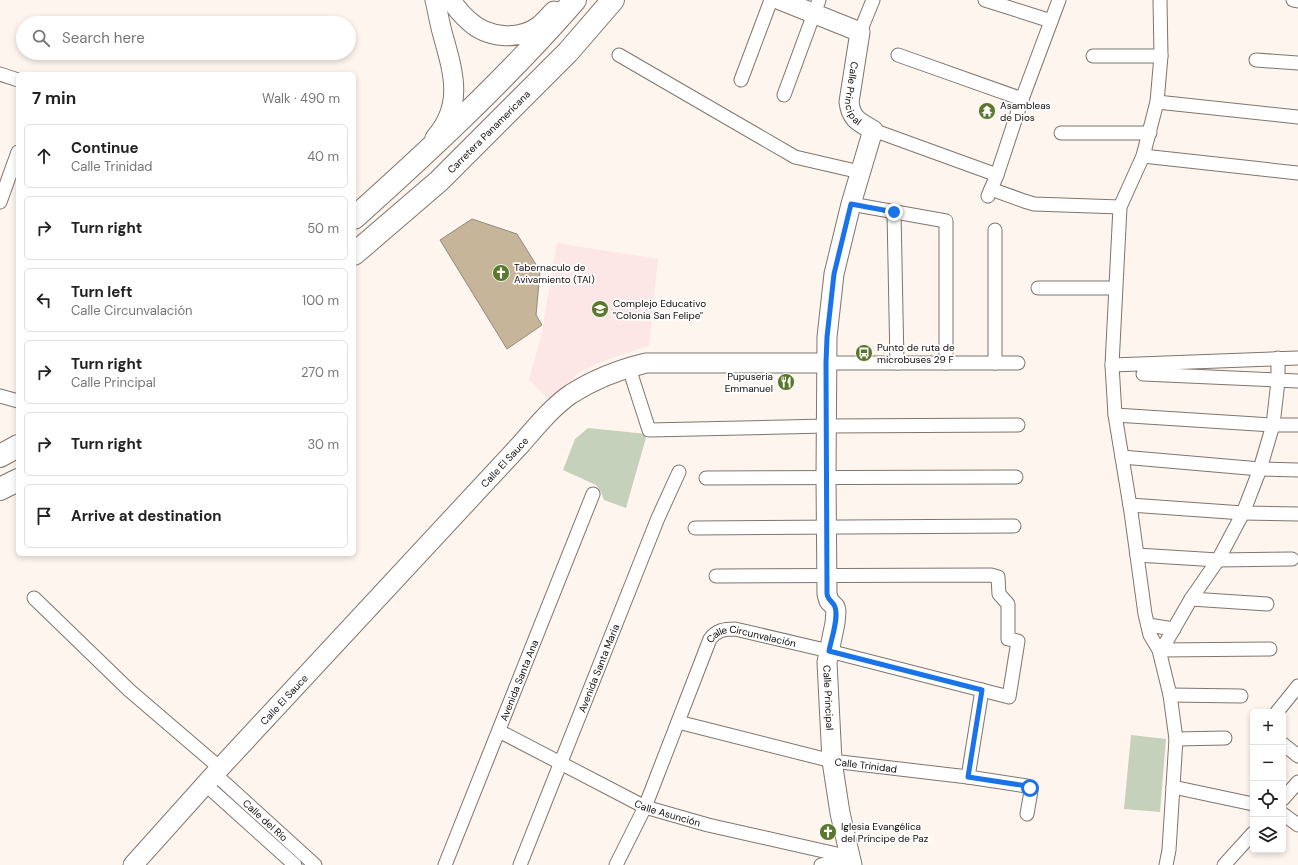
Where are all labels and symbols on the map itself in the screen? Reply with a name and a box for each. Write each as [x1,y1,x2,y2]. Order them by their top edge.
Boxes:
street label: Calle Principal [842,61,864,128]
street label: Carretera Panamericana [445,88,533,176]
place label: Asambleas de Dios [1000,99,1051,124]
temple icon: Asambleas de Dios [977,101,997,121]
route end [885,203,903,221]
place label: Tabernaculo de Avivamiento (TAI) [514,261,595,286]
church icon: Tabernaculo de Avivamiento (TAI) [491,263,511,283]
place label: Complejo Educativo "Colonia San Felipe" [613,297,706,322]
school or university icon: Complejo Educativo "Colonia San Felipe" [590,299,610,319]
place label: Punto de ruta de microbuses 29 F [877,341,955,366]
bus stop icon: Punto de ruta de microbuses 29 F [854,343,874,363]
place label: Pupuseria Emmanuel [725,370,773,395]
restaurant icon: Pupuseria Emmanuel [776,372,796,392]
street label: Calle El Sauce [478,434,531,490]
street label: Avenida Santa Maria [575,622,622,714]
text: Calle Circunvalación [704,623,798,650]
street label: Avenida Santa Ana [497,638,541,723]
street label: Calle Circunvalación [708,639,802,651]
street label: Calle Principal [820,665,836,731]
street label: Calle El Sauce [257,671,311,728]
street label: Calle Trinidad [834,755,898,776]
route start [1021,779,1039,797]
street label: Calle del Río [240,797,291,844]
street label: Calle Asunción [632,797,702,830]
place label: Iglesia Evangélica del Príncipe de Paz [841,820,929,845]
church icon: Iglesia Evangélica del Príncipe de Paz [818,822,838,842]

